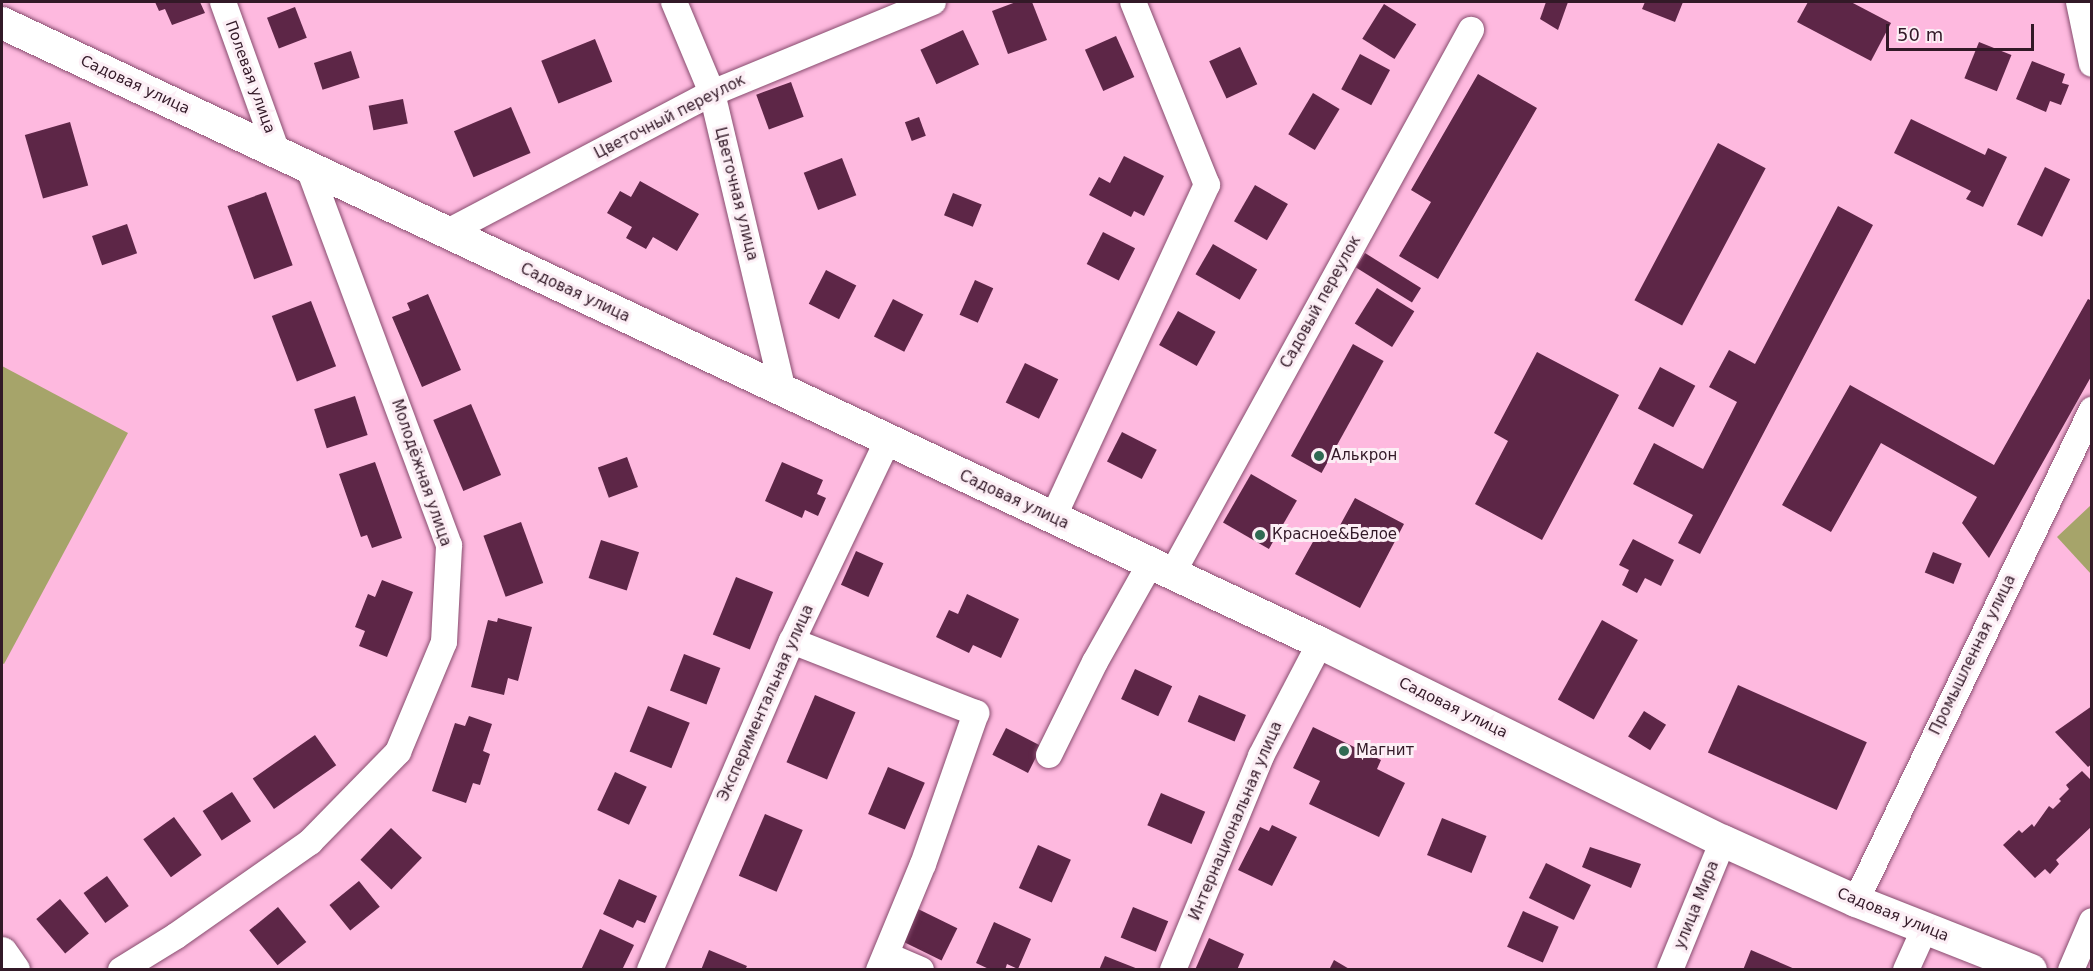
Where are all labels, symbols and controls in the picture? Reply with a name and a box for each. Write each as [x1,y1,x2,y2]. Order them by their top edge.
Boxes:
scale bar [1889,12,2038,50]
street label: Полевая улица [221,18,279,136]
text: 50 m [1897,24,1943,45]
street label: Садовая улица [77,52,193,118]
street label: Цветочный переулок [591,71,749,163]
street label: Цветочная улица [711,125,761,263]
street label: Садовый переулок [1277,233,1365,371]
street label: Садовая улица [517,260,633,326]
street label: Молодёжная улица [387,397,455,549]
place label: Алькрон [1331,447,1397,465]
marker: Алькрон [1312,449,1326,463]
street label: Садовая улица [956,467,1072,533]
place label: Красное&Белое [1272,526,1397,544]
marker: Красное&Белое [1253,528,1267,542]
street label: Промышленная улица [1926,572,2020,738]
street label: Экспериментальная улица [714,602,818,804]
street label: Садовая улица [1396,674,1510,742]
street label: Интернациональная улица [1186,719,1286,923]
place label: Магнит [1356,742,1414,760]
marker: Магнит [1337,744,1351,758]
street label: улица Мира [1671,858,1723,952]
street label: Садовая улица [1835,884,1951,946]

